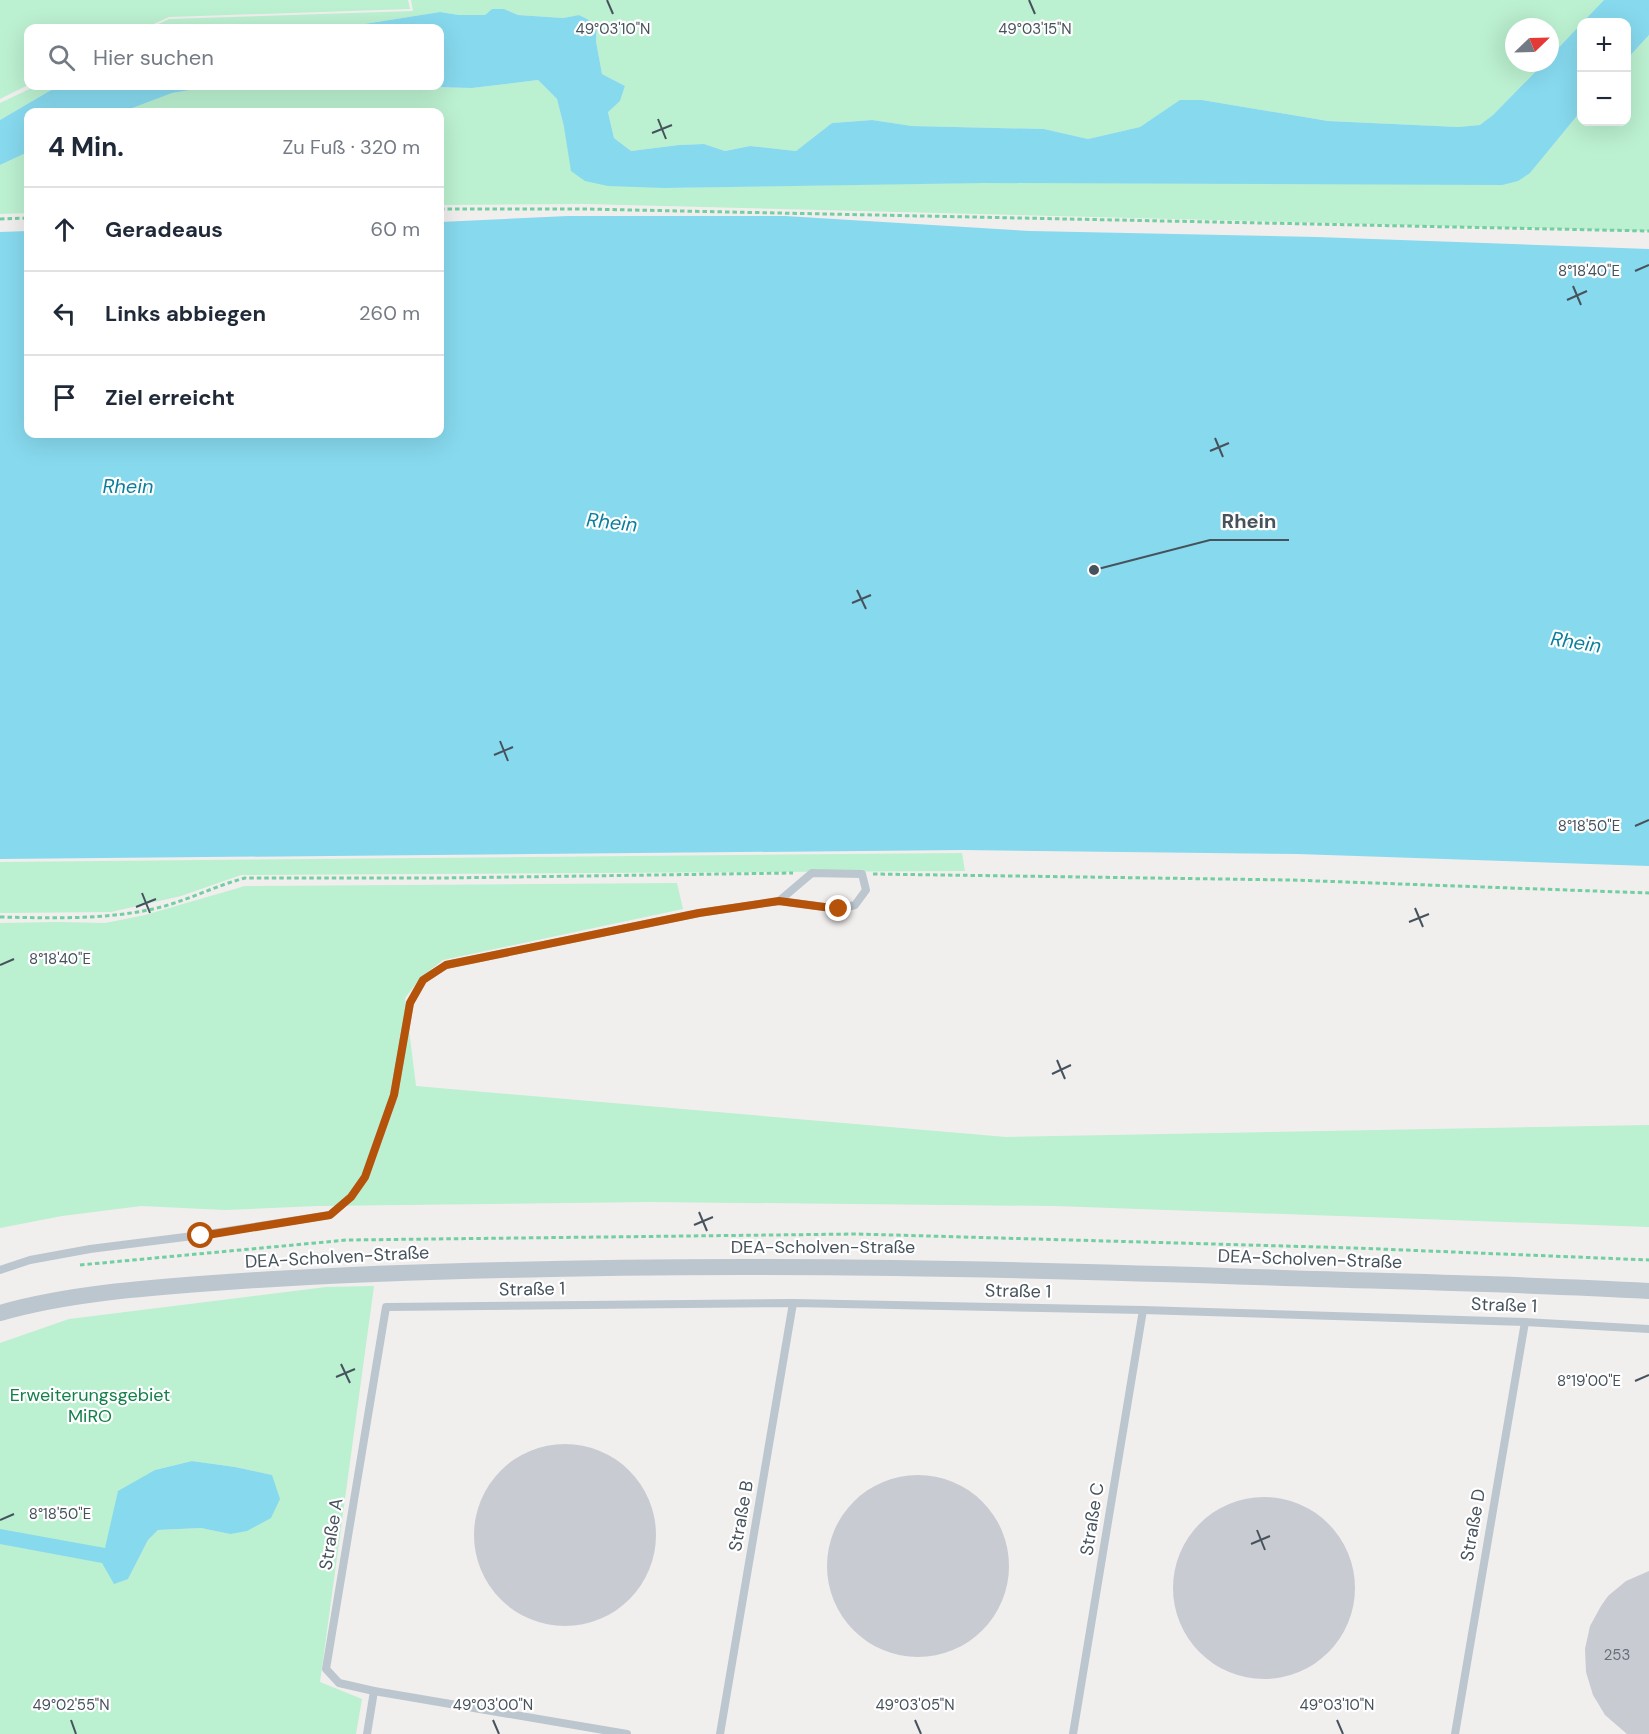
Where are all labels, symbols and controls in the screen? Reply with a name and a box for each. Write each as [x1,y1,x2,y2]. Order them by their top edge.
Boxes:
north arrow [1505,18,1559,72]
map controls [1577,18,1631,126]
button: + [1577,18,1631,72]
text: 49°03'10"N [576,19,650,39]
text: 49°03'15"N [998,19,1072,39]
search box [24,24,444,90]
icon: search [45,41,78,74]
text: Hier suchen [93,43,214,72]
button: − [1577,72,1631,126]
text: 4 Min. [48,130,124,164]
text: Zu Fuß · 320 m [283,134,420,160]
icon: ahead [48,213,81,246]
text: Geradeaus [105,215,223,244]
text: 60 m [371,216,420,242]
text: 8°18'40"E [1558,261,1620,281]
icon: left [48,297,81,330]
text: Links abbiegen [105,299,266,328]
text: 260 m [359,300,420,326]
icon: arrive [48,381,81,414]
text: Ziel erreicht [105,383,235,412]
water label: Rhein [102,473,154,499]
callout: Rhein [1210,502,1289,540]
water label: Rhein [585,506,639,538]
text: Rhein [1222,508,1276,534]
water label: Rhein [1549,625,1603,659]
text: 8°18'50"E [1558,816,1620,836]
route end [825,895,851,921]
text: 8°18'40"E [29,949,91,969]
route start [187,1222,213,1248]
street label: DEA-Scholven-Straße [731,1235,915,1259]
street label: DEA-Scholven-Straße [244,1240,430,1274]
street label: DEA-Scholven-Straße [1217,1244,1403,1274]
street label: Straße 1 [499,1276,565,1302]
street label: Straße 1 [985,1278,1051,1304]
street label: Straße 1 [1470,1292,1538,1318]
text: 8°19'00"E [1557,1371,1621,1391]
park label: Erweiterungsgebiet MiRO [10,1383,170,1428]
street label: Straße B [723,1479,759,1553]
street label: Straße C [1074,1481,1110,1557]
street label: Straße D [1455,1487,1491,1563]
street label: Straße A [313,1496,349,1572]
text: 8°18'50"E [29,1504,91,1524]
house number: 253 [1604,1645,1630,1665]
text: 49°02'55"N [32,1695,110,1715]
text: 49°03'00"N [453,1695,533,1715]
text: 49°03'05"N [875,1695,955,1715]
text: 49°03'10"N [1300,1695,1374,1715]

